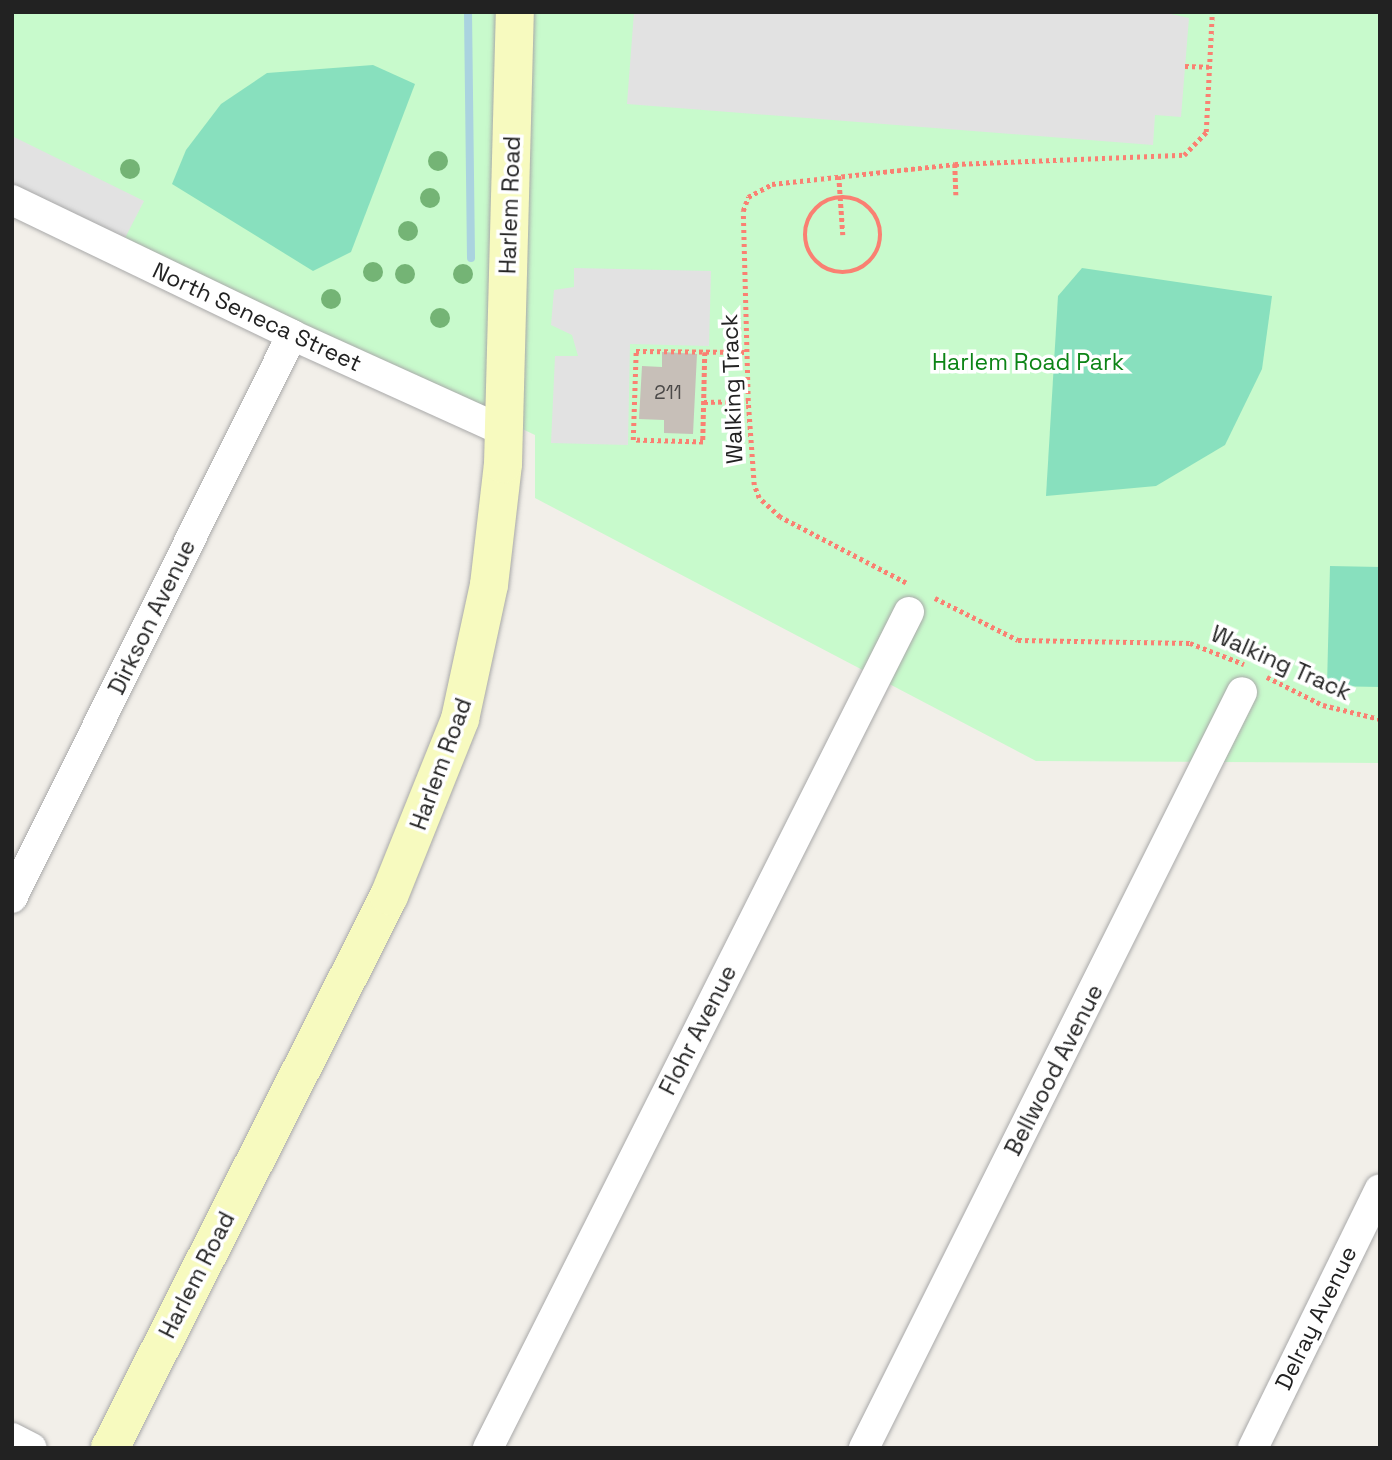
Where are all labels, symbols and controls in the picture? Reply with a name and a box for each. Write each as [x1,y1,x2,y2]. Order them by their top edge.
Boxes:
street label: Harlem Road [494,135,526,275]
street label: North Seneca Street [148,256,366,378]
street label: Walking Track [716,313,748,465]
park label: Harlem Road Park [932,348,1124,376]
house number: 211 [654,382,682,404]
street label: Dirkson Avenue [103,535,201,699]
street label: Walking Track [1207,620,1355,706]
street label: Harlem Road [404,694,478,834]
street label: Flohr Avenue [653,960,743,1100]
street label: Bellwood Avenue [999,980,1109,1160]
street label: Harlem Road [153,1207,241,1343]
street label: Delray Avenue [1269,1241,1363,1395]

